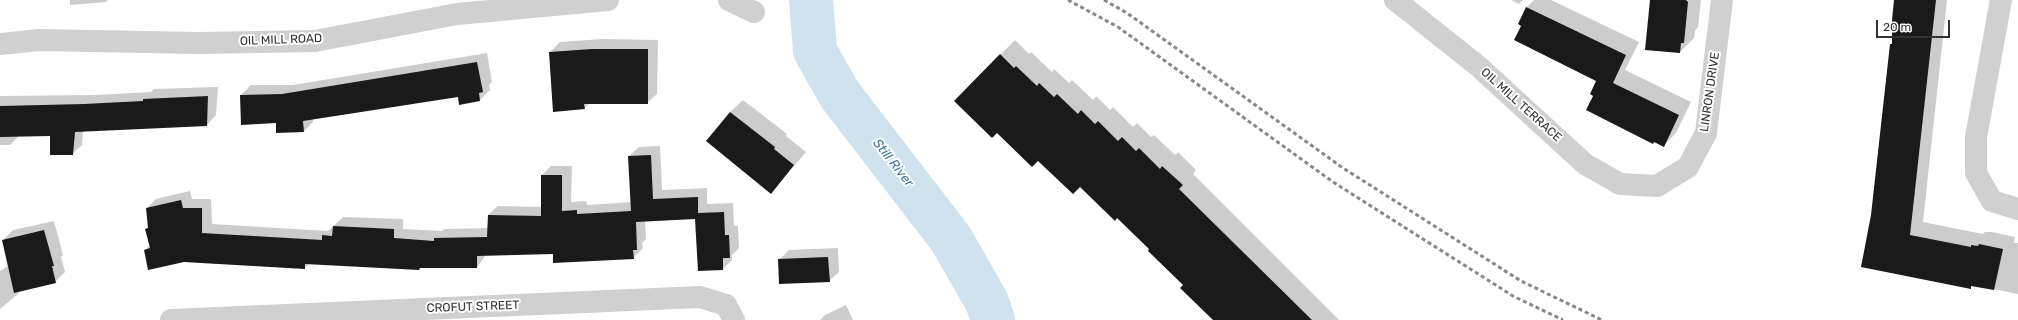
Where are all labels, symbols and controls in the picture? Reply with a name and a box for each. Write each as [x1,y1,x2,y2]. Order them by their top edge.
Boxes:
scale bar [1878,12,1952,38]
text: 20 m [1883,20,1911,34]
street label: OIL MILL ROAD [240,31,322,49]
street label: LINRON DRIVE [1697,51,1723,133]
street label: OIL MILL TERRACE [1478,65,1564,145]
water label: Still River [869,136,917,190]
street label: CROFUT STREET [426,298,520,316]

